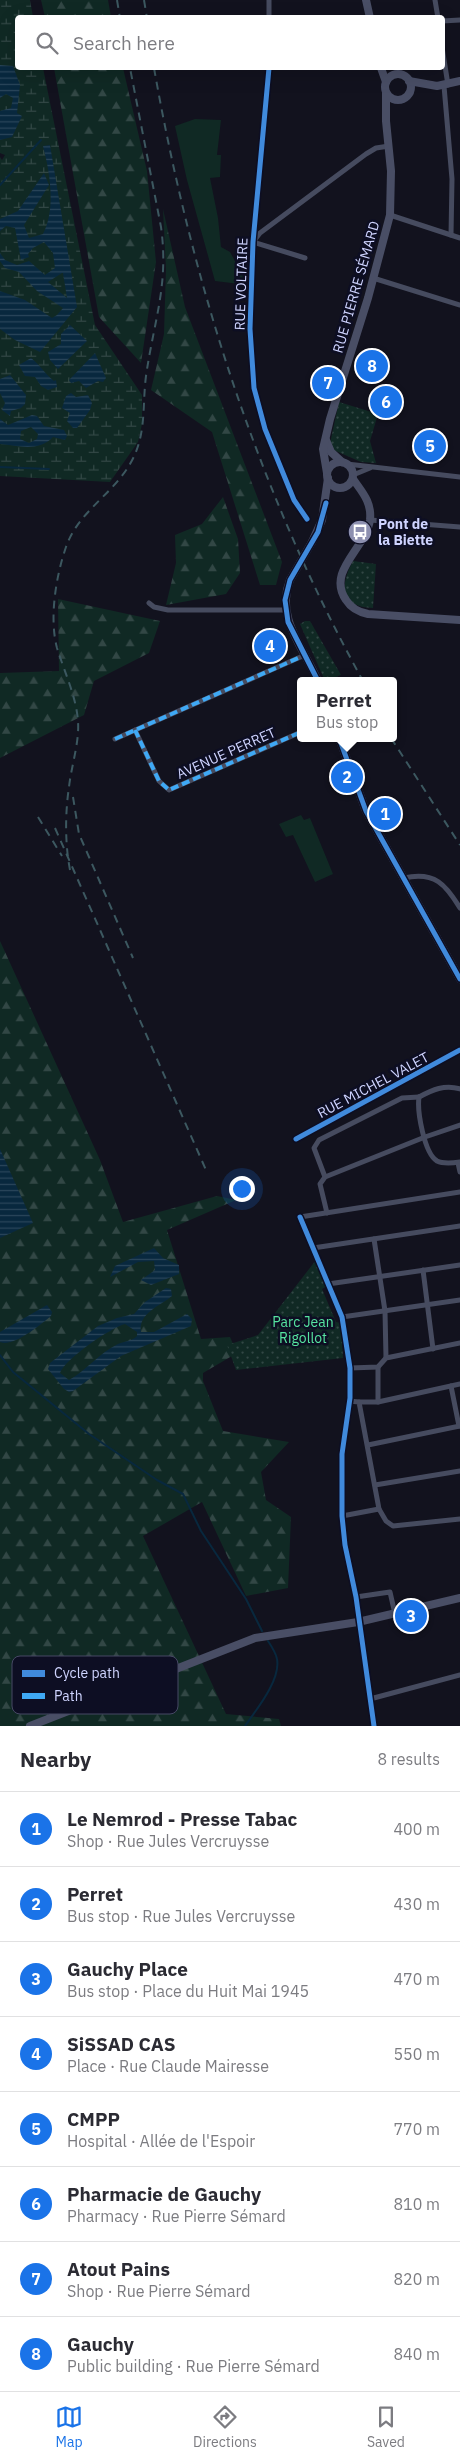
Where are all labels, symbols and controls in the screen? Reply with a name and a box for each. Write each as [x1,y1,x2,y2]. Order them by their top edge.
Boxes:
search box [15,15,445,70]
icon: search [33,29,61,57]
text: Search here [73,31,175,55]
street label: RUE PIERRE SÉMARD [328,219,383,355]
street label: RUE VOLTAIRE [230,237,252,331]
pin: 8 [356,347,388,385]
pin: 7 [312,364,344,402]
pin: 6 [370,383,402,421]
pin: 5 [414,427,446,465]
place label: Pont de la Biette [378,515,433,549]
bus stop icon: Pont de la Biette [347,519,373,545]
pin: 4 [254,627,286,665]
popup [297,677,397,742]
text: Perret [316,688,372,712]
text: Bus stop [316,712,378,732]
street label: AVENUE PERRET [174,723,278,783]
pin: 2 [331,758,363,796]
pin: 1 [369,795,401,833]
street label: RUE MICHEL VALET [314,1048,432,1122]
your location [229,1176,255,1202]
park label: Parc Jean Rigollot [272,1313,334,1347]
pin: 3 [395,1597,427,1635]
legend [12,1656,178,1714]
text: Cycle path [54,1664,120,1682]
text: Path [54,1687,83,1705]
text: Nearby [20,1745,91,1773]
text: 8 results [377,1749,440,1769]
text: Le Nemrod - Presse Tabac [67,1807,297,1831]
text: 1 [31,1819,41,1839]
text: 400 m [393,1819,440,1839]
text: Shop · Rue Jules Vercruysse [67,1831,269,1851]
text: Perret [67,1882,123,1906]
text: 2 [31,1894,41,1914]
text: 430 m [393,1894,440,1914]
text: Bus stop · Rue Jules Vercruysse [67,1906,295,1926]
text: Gauchy Place [67,1957,188,1981]
text: 3 [31,1969,41,1989]
text: 470 m [393,1969,440,1989]
text: Bus stop · Place du Huit Mai 1945 [67,1981,309,2001]
text: SiSSAD CAS [67,2032,176,2056]
text: 4 [31,2044,41,2064]
text: 550 m [393,2044,440,2064]
text: Place · Rue Claude Mairesse [67,2056,269,2076]
text: CMPP [67,2107,120,2131]
text: 5 [31,2119,41,2139]
text: 770 m [393,2119,440,2139]
text: Hospital · Allée de l'Espoir [67,2131,255,2151]
text: Pharmacie de Gauchy [67,2182,261,2206]
text: 6 [31,2194,41,2214]
text: 810 m [393,2194,440,2214]
text: Pharmacy · Rue Pierre Sémard [67,2206,286,2226]
text: Atout Pains [67,2257,170,2281]
text: 7 [31,2269,41,2289]
text: 820 m [393,2269,440,2289]
text: Shop · Rue Pierre Sémard [67,2281,251,2301]
text: Gauchy [67,2332,134,2356]
text: 8 [31,2344,41,2364]
text: 840 m [393,2344,440,2364]
text: Public building · Rue Pierre Sémard [67,2356,320,2376]
tab: Map [55,2403,83,2451]
tab: Directions [193,2403,257,2451]
tab: Saved [367,2403,405,2451]

